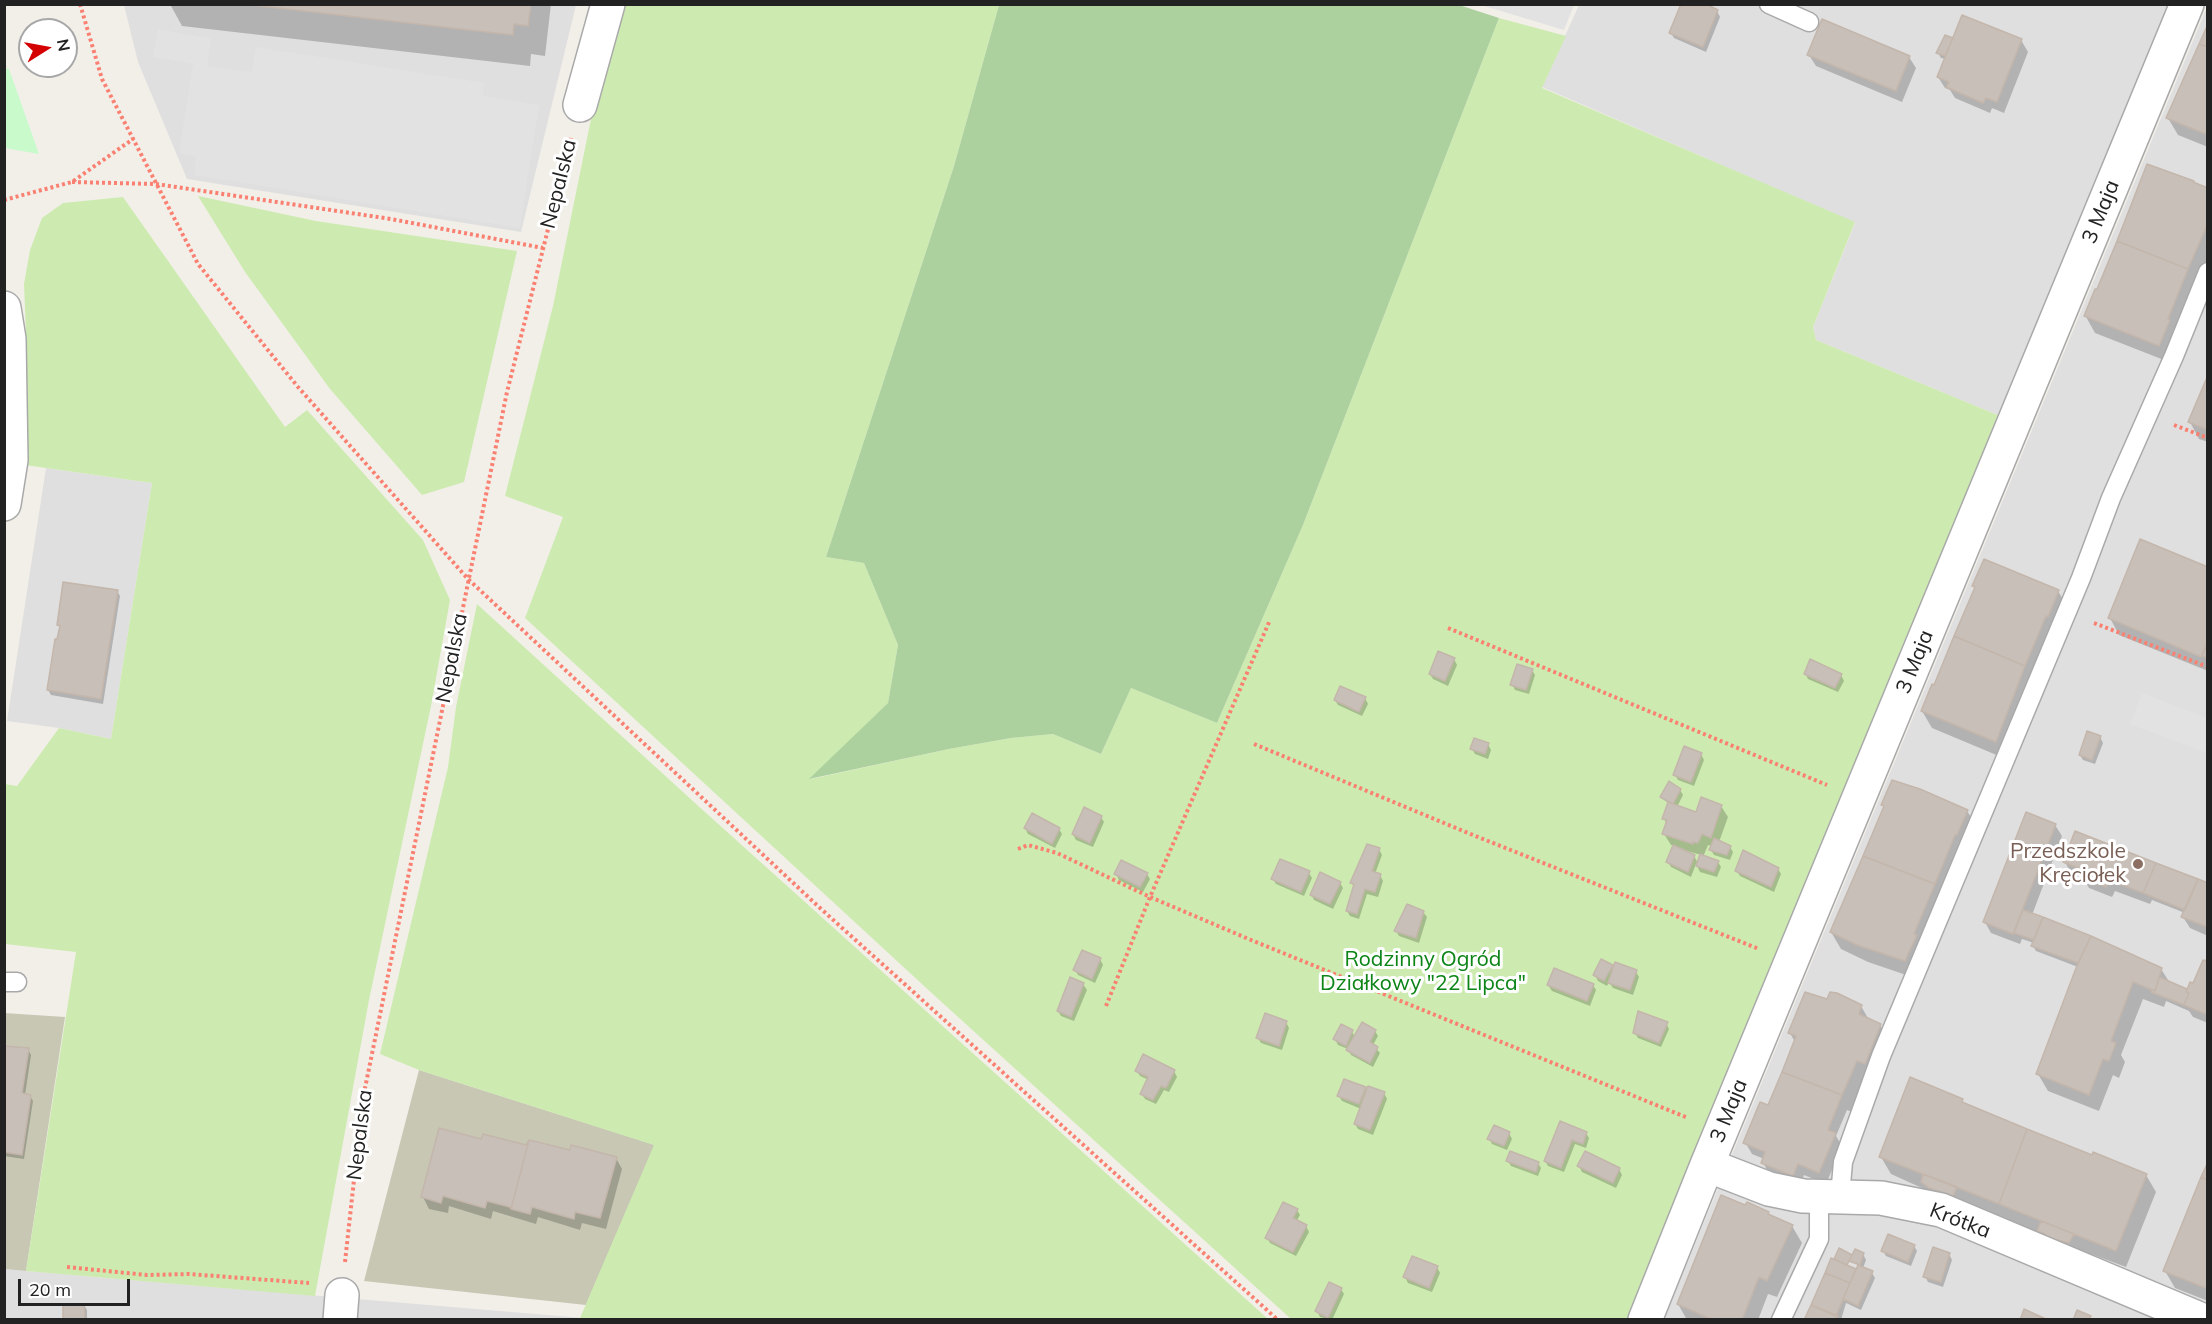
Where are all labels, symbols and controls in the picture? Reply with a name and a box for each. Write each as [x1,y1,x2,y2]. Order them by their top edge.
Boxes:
north arrow [18,18,78,78]
text: N [53,37,75,53]
street label: Nepalska [536,137,582,231]
street label: 3 Maja [2077,177,2125,247]
street label: Nepalska [431,611,473,705]
street label: 3 Maja [1891,627,1939,697]
place label: Przedszkole Kręciołek [2010,839,2126,889]
marker: Przedszkole Kręciołek [2131,857,2145,871]
park label: Rodzinny Ogród Działkowy "22 Lipca" [1320,947,1526,997]
street label: 3 Maja [1705,1076,1753,1146]
street label: Nepalska [342,1088,378,1182]
street label: Krótka [1926,1198,1994,1244]
scale bar [21,1267,134,1305]
text: 20 m [29,1278,71,1301]

